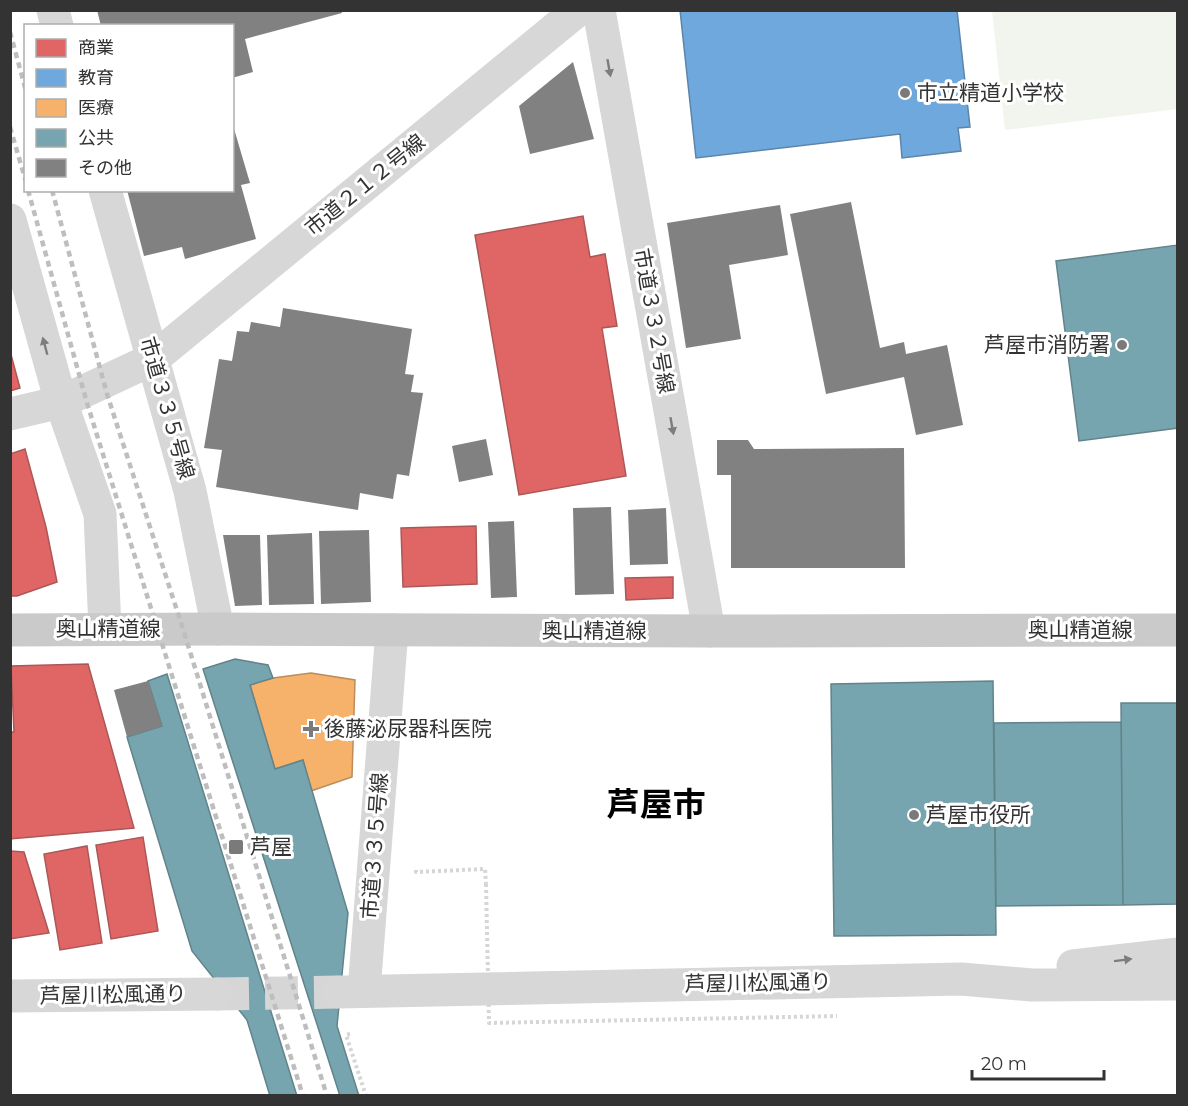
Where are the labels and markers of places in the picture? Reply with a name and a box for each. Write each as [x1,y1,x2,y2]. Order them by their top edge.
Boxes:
place label: 市立精道小学校 [917,80,1064,105]
marker: 市立精道小学校 [898,86,912,100]
place label: 芦屋市消防署 [984,332,1110,357]
marker: 芦屋市消防署 [1115,338,1129,352]
place label: 後藤泌尿器科医院 [324,716,492,741]
marker: 後藤泌尿器科医院 [302,720,320,738]
place label: 芦屋市役所 [926,802,1031,827]
marker: 芦屋市役所 [907,808,921,822]
place label: 芦屋 [250,834,292,859]
marker: 芦屋 [227,838,245,856]

